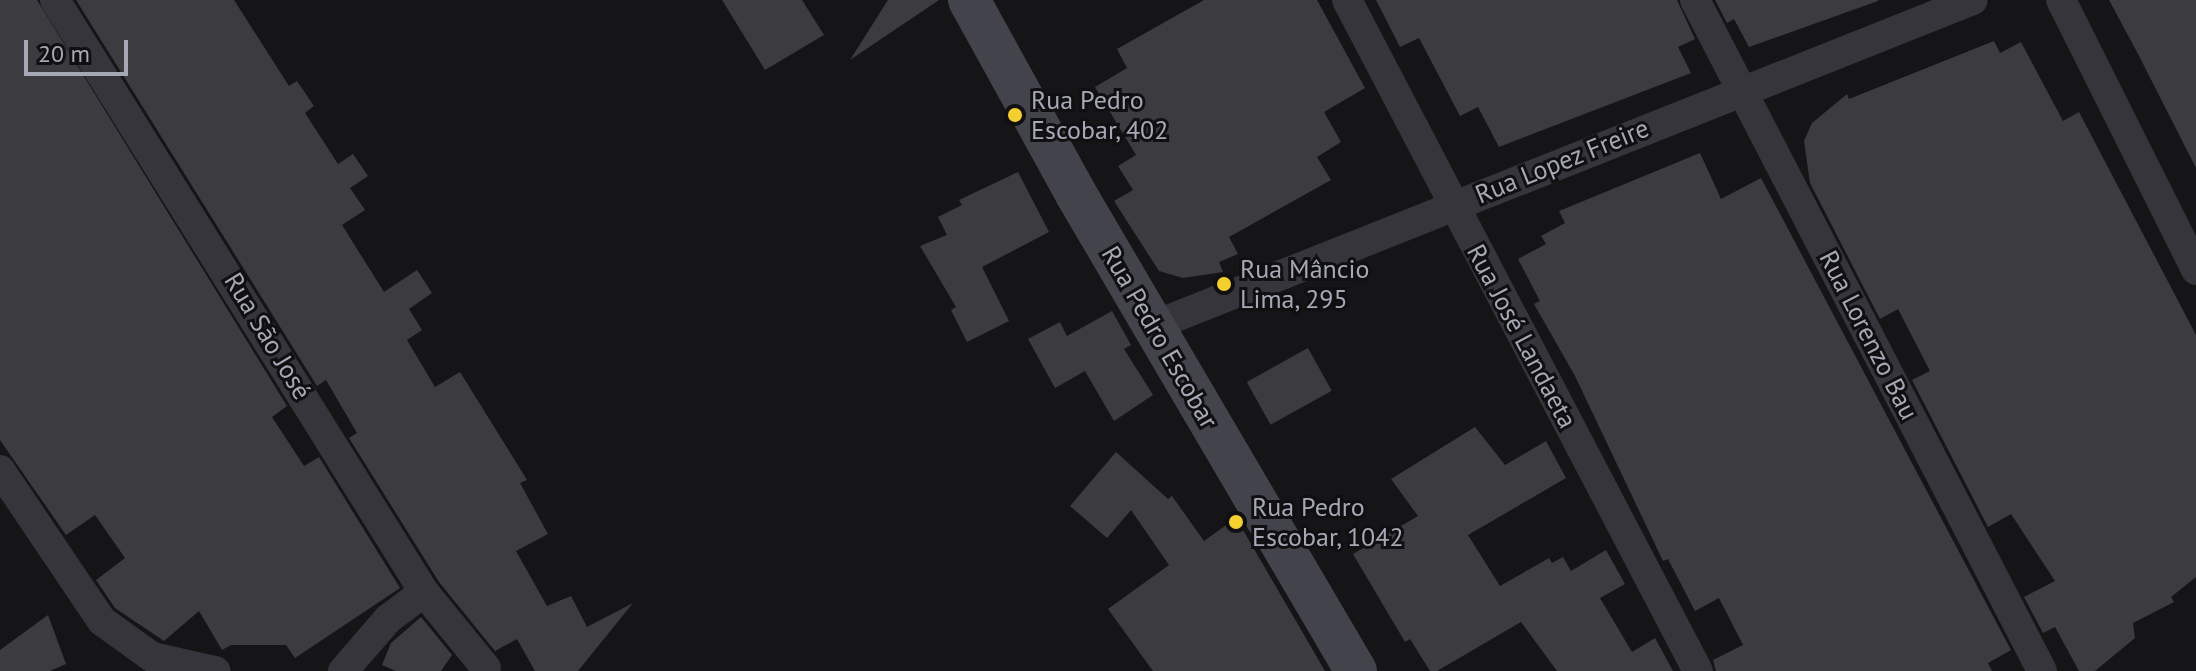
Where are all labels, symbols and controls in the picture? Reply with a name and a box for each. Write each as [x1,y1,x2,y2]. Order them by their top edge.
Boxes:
scale bar [28,24,132,74]
text: 20 m [38,38,90,69]
place label: Rua Pedro Escobar, 402 [1031,84,1170,146]
marker: Rua Pedro Escobar, 402 [1006,106,1024,124]
street label: Rua Lopez Freire [1470,112,1654,210]
street label: Rua José Landaeta [1460,239,1584,433]
street label: Rua Pedro Escobar [1095,240,1225,434]
street label: Rua Lorenzo Bau [1813,245,1925,425]
place label: Rua Mâncio Lima, 295 [1240,253,1369,314]
street label: Rua São José [218,267,318,405]
marker: Rua Mâncio Lima, 295 [1215,275,1233,293]
place label: Rua Pedro Escobar, 1042 [1252,491,1406,552]
marker: Rua Pedro Escobar, 1042 [1227,513,1245,531]

